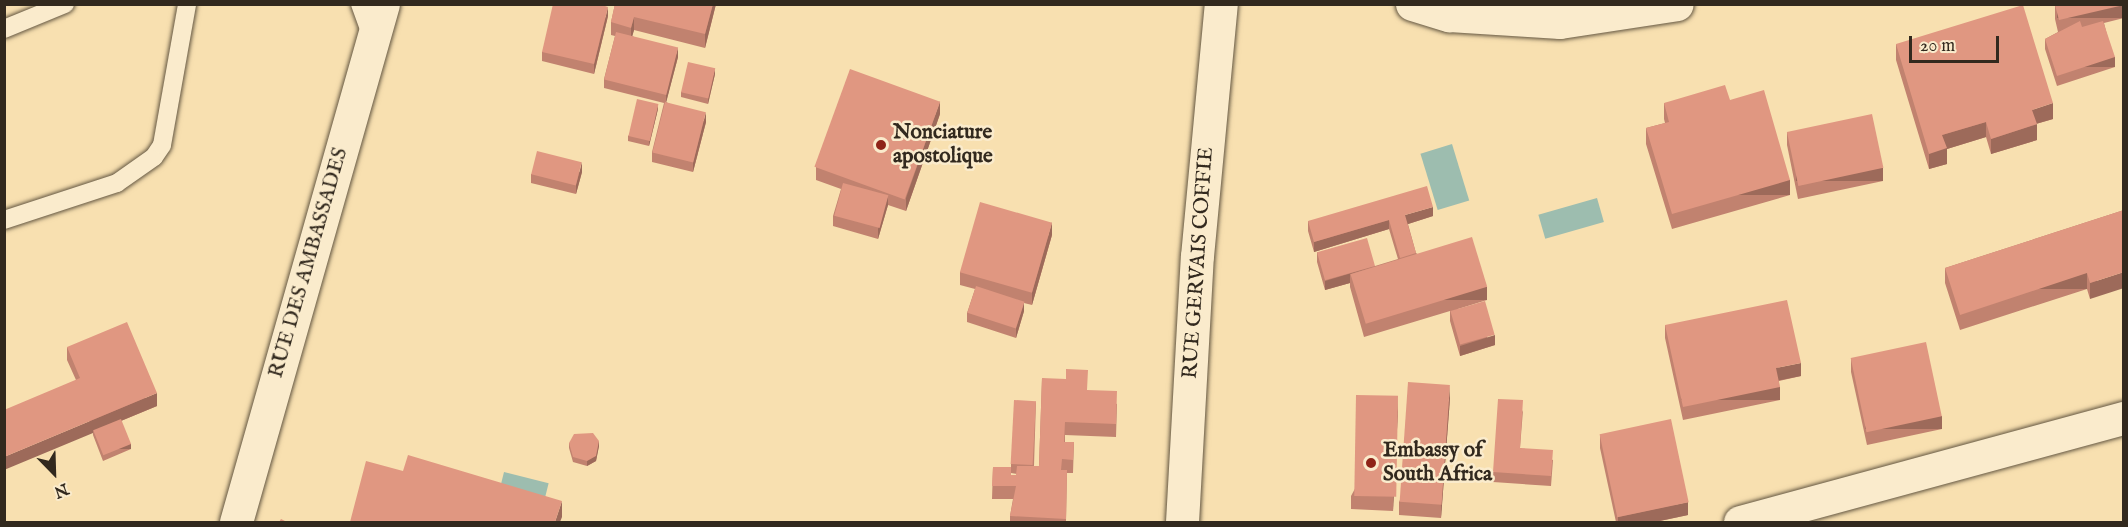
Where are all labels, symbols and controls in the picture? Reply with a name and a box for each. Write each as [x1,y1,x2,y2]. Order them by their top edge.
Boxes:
scale bar [1912,24,2002,62]
text: 20 m [1920,35,1955,58]
place label: Nonciature apostolique [893,120,993,170]
marker: Nonciature apostolique [874,138,888,152]
street label: RUE DES AMBASSADES [264,145,354,381]
street label: RUE GERVAIS COFFIE [1178,146,1220,380]
place label: Embassy of South Africa [1383,438,1492,488]
north arrow [24,443,84,503]
marker: Embassy of South Africa [1364,456,1378,470]
text: N [51,478,71,501]

